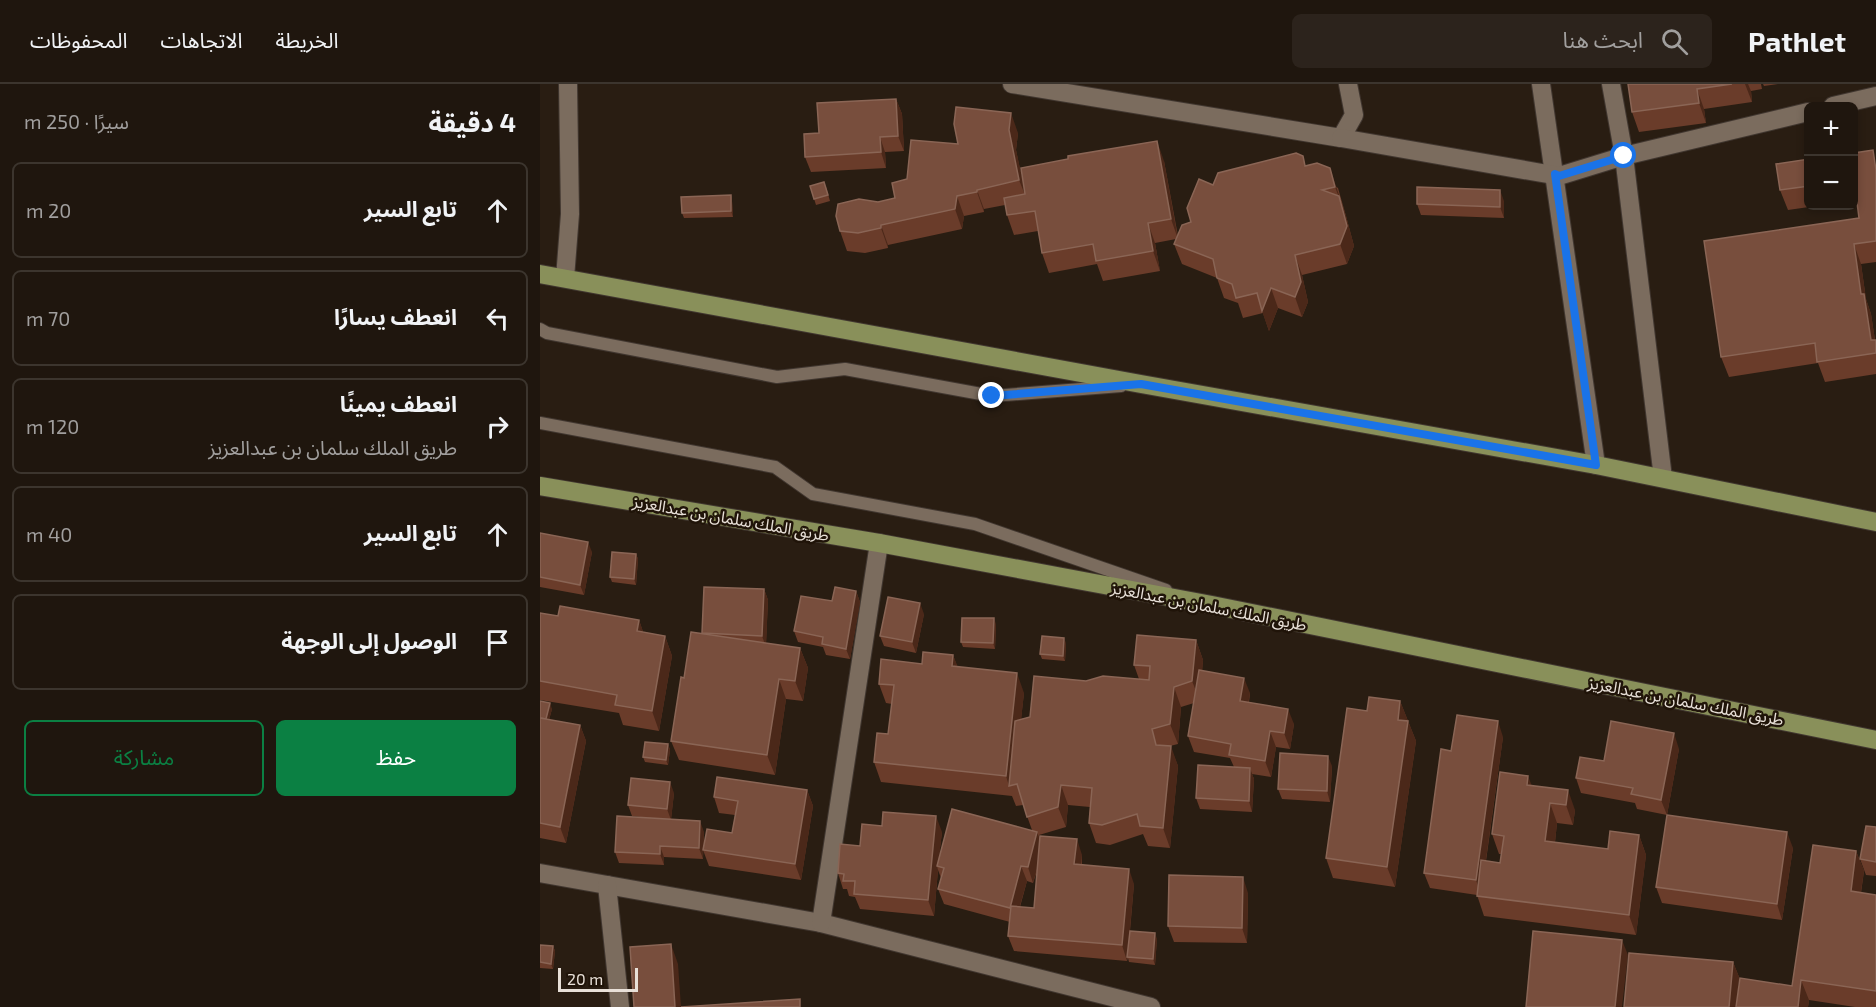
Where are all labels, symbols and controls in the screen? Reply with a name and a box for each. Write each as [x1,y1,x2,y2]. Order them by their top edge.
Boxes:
search box [1292,14,1712,68]
text: Pathlet [1748,24,1846,58]
icon: search [1658,25,1691,58]
text: ابحث هنا [1562,26,1643,52]
text: المحفوظات [30,27,127,52]
text: الاتجاهات [160,27,242,52]
text: الخريطة [275,27,338,52]
map controls [1804,102,1858,210]
button: + [1804,102,1858,156]
text: 4 دقيقة [428,106,516,137]
text: سيرًا · 250 m [24,109,129,133]
route start [1610,142,1636,168]
button: − [1804,156,1858,210]
icon: ahead [481,194,514,227]
text: تابع السير [364,195,457,221]
text: 20 m [26,198,71,222]
icon: left [481,302,514,335]
text: انعطف يسارًا [334,303,457,329]
text: 70 m [26,306,70,330]
route end [978,382,1004,408]
text: انعطف يمينًا [340,390,457,416]
icon: right [481,410,514,443]
text: 120 m [26,414,79,438]
text: طريق الملك سلمان بن عبدالعزيز [208,435,457,459]
street label: طريق الملك سلمان بن عبدالعزيز [630,491,831,546]
icon: ahead [481,518,514,551]
text: تابع السير [364,519,457,545]
text: 40 m [26,522,72,546]
street label: طريق الملك سلمان بن عبدالعزيز [1108,577,1309,636]
icon: arrive [481,626,514,659]
text: الوصول إلى الوجهة [281,627,457,653]
street label: طريق الملك سلمان بن عبدالعزيز [1585,672,1786,731]
button: مشاركة [24,720,264,796]
button: حفظ [276,720,516,796]
scale bar [558,965,638,992]
text: 20 m [567,969,603,988]

